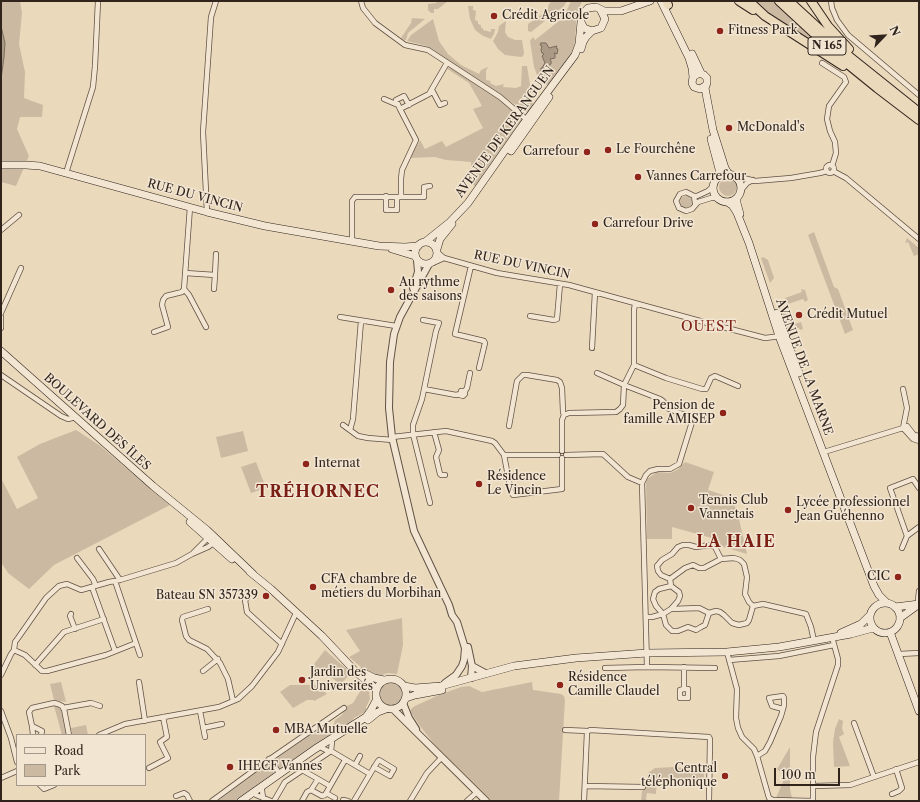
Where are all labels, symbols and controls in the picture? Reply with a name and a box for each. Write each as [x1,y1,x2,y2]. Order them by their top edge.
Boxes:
place label: Crédit Agricole [502,9,589,23]
marker: Crédit Agricole [489,11,499,21]
north arrow [864,16,904,56]
place label: Fitness Park [728,24,798,38]
text: N [887,24,903,38]
marker: Fitness Park [715,26,725,36]
road number: N 165 [808,37,846,55]
street label: AVENUE DE KERANGUEN [453,64,557,200]
place label: McDonald's [737,121,805,135]
marker: McDonald's [724,123,734,133]
place label: Le Fourchêne [616,143,695,157]
place label: Carrefour [523,145,579,159]
marker: Le Fourchêne [603,145,613,155]
marker: Carrefour [582,147,592,157]
place label: Vannes Carrefour [646,170,746,184]
marker: Vannes Carrefour [633,172,643,182]
street label: RUE DU VINCIN [146,176,244,216]
place label: Carrefour Drive [603,217,694,231]
marker: Carrefour Drive [590,219,600,229]
street label: RUE DU VINCIN [473,248,571,282]
place label: Au rythme des saisons [399,276,462,304]
marker: Au rythme des saisons [386,285,396,295]
street label: AVENUE DE LA MARNE [773,297,835,437]
place label: Crédit Mutuel [807,308,888,322]
marker: Crédit Mutuel [794,310,804,320]
district label: OUEST [681,319,737,335]
street label: BOULEVARD DES ÎLES [41,370,153,474]
place label: Pension de famille AMISEP [624,399,715,427]
marker: Pension de famille AMISEP [718,408,728,418]
place label: Internat [314,457,360,471]
marker: Internat [301,459,311,469]
place label: Résidence Le Vincin [487,470,546,498]
marker: Résidence Le Vincin [474,479,484,489]
district label: TRÉHORNEC [256,482,380,502]
place label: Tennis Club Vannetais [699,494,768,522]
place label: Lycée professionnel Jean Guéhenno [796,496,910,524]
marker: Tennis Club Vannetais [686,503,696,513]
marker: Lycée professionnel Jean Guéhenno [783,505,793,515]
district label: LA HAIE [696,532,776,552]
place label: CIC [867,570,890,584]
marker: CIC [893,572,903,582]
place label: CFA chambre de métiers du Morbihan [321,573,441,601]
marker: CFA chambre de métiers du Morbihan [308,582,318,592]
place label: Bateau SN 357339 [156,589,258,603]
marker: Bateau SN 357339 [261,591,271,601]
place label: Jardin des Universités [310,666,373,694]
place label: Résidence Camille Claudel [568,671,660,699]
marker: Jardin des Universités [297,675,307,685]
marker: Résidence Camille Claudel [555,680,565,690]
place label: MBA Mutuelle [284,723,368,737]
marker: MBA Mutuelle [271,725,281,735]
legend [16,734,146,786]
text: Road [54,743,84,758]
place label: IHECF Vannes [238,760,322,774]
scale bar [776,760,842,786]
marker: IHECF Vannes [225,762,235,772]
place label: Central téléphonique [641,762,717,790]
text: Park [54,763,80,778]
text: 100 m [781,767,816,782]
marker: Central téléphonique [720,771,730,781]

